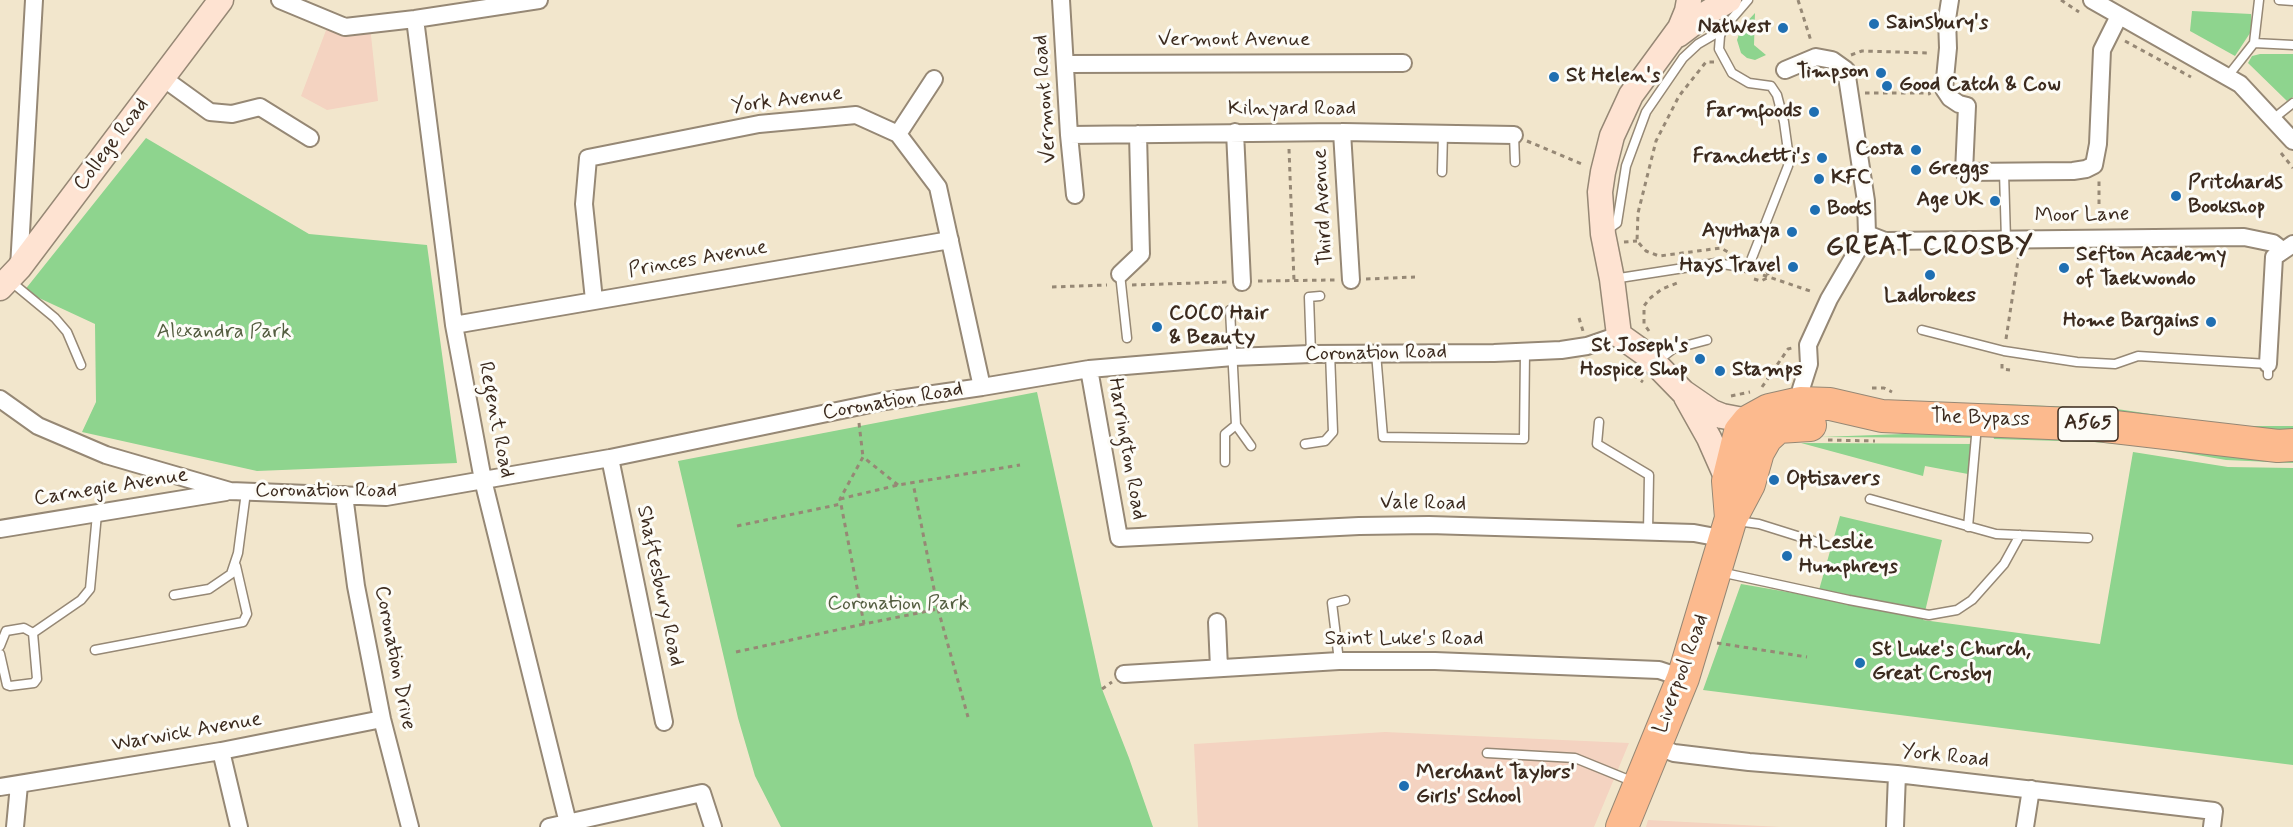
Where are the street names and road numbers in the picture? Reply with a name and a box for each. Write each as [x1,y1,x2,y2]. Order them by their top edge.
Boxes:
street label: Vermont Avenue [1158,28,1310,54]
street label: Vermont Road [1029,34,1063,164]
street label: York Avenue [730,82,844,120]
street label: College Road [69,93,155,197]
street label: Kilnyard Road [1228,97,1356,123]
street label: Third Avenue [1308,148,1340,266]
street label: Moor Lane [2034,203,2130,229]
street label: Princes Avenue [627,235,769,285]
street label: Coronation Road [1305,340,1447,368]
street label: Regent Road [471,360,519,480]
street label: Harrington Road [1101,376,1151,522]
street label: Coronation Road [821,377,965,427]
street label: The Bypass [1930,405,2030,433]
road number: A565 [2058,407,2118,441]
street label: Carnegie Avenue [32,463,190,513]
street label: Coronation Road [255,479,397,505]
street label: Vale Road [1380,491,1466,517]
street label: Shaftesbury Road [630,503,688,669]
street label: Coronation Drive [368,584,420,732]
street label: Liverpool Road [1649,611,1715,737]
street label: Saint Luke's Road [1324,627,1484,653]
street label: Warwick Avenue [110,707,264,759]
street label: York Road [1900,740,1990,774]

